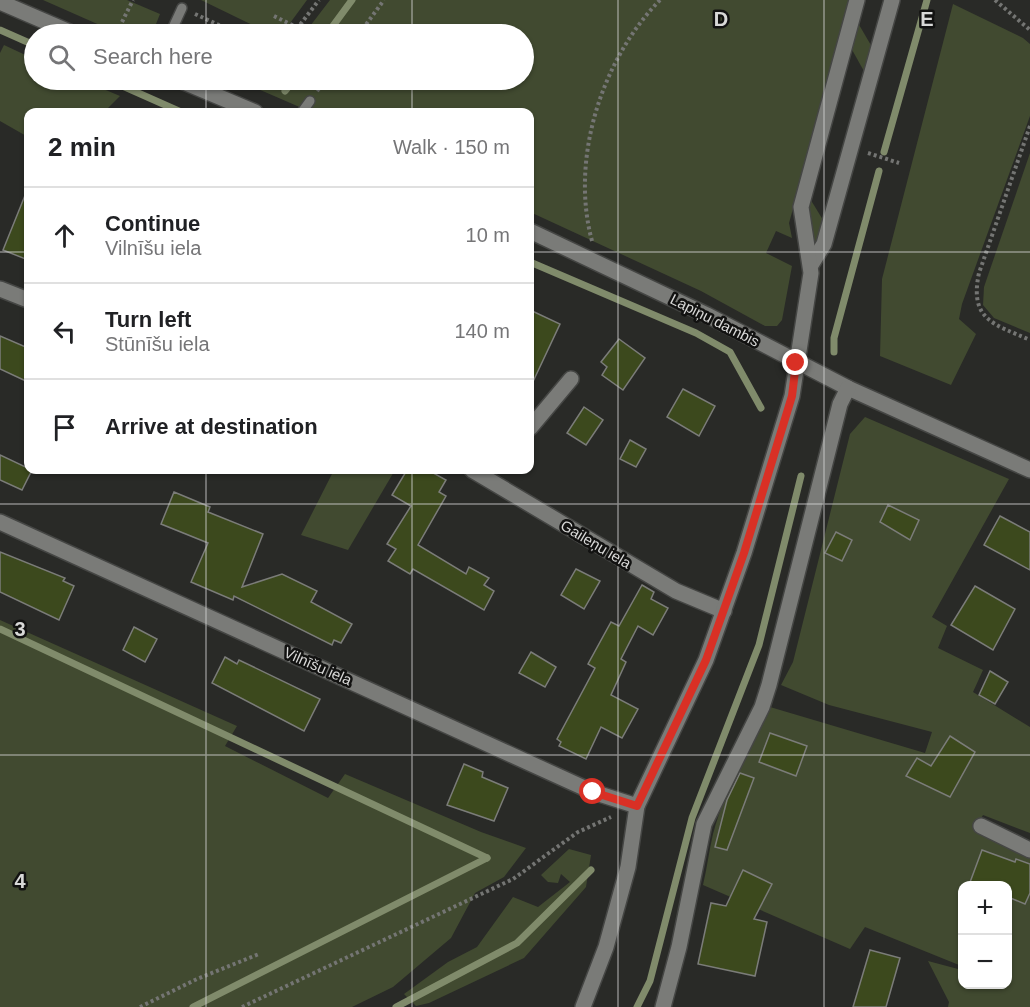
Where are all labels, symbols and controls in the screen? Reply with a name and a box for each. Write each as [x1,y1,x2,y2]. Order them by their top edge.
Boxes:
text: D [714,8,728,30]
text: E [920,8,934,30]
search box [24,24,534,90]
icon: search [45,41,78,74]
text: Search here [93,44,213,69]
text: 2 min [48,132,116,162]
text: Walk · 150 m [393,136,510,158]
text: Continue [105,211,200,236]
icon: ahead [48,219,81,252]
text: 10 m [466,224,510,246]
text: Vilnīšu iela [105,237,201,259]
street label: Lapiņu dambis [668,290,762,350]
text: Turn left [105,307,191,332]
icon: left [48,315,81,348]
text: 140 m [454,320,510,342]
text: Stūnīšu iela [105,333,210,355]
route end [782,349,808,375]
icon: arrive [48,411,81,444]
text: Arrive at destination [105,414,318,439]
street label: Gaileņu iela [558,516,635,572]
text: 3 [14,618,26,640]
street label: Vilnīšu iela [282,644,355,689]
route start [579,778,605,804]
text: 4 [14,870,26,892]
map controls [958,881,1012,989]
button: + [958,881,1012,935]
button: − [958,935,1012,989]

